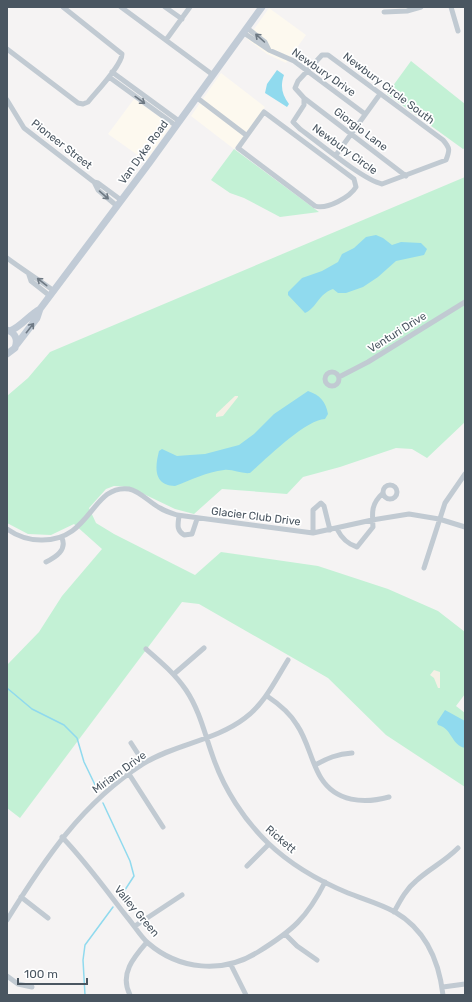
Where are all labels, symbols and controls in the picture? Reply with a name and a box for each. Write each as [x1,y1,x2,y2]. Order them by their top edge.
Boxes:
one-way arrow [255,33,265,43]
street label: Newbury Drive [289,46,358,99]
street label: Newbury Circle South [341,50,437,127]
one-way arrow [135,95,146,104]
street label: Giorgio Lane [331,105,390,154]
street label: Pioneer Street [29,117,95,173]
street label: Van Dyke Road [116,118,171,187]
street label: Newbury Circle [310,121,380,177]
one-way arrow [99,191,109,200]
one-way arrow [37,277,48,286]
street label: Venturi Drive [366,309,429,356]
one-way arrow [25,322,34,333]
street label: Glacier Club Drive [210,505,301,528]
street label: Miriam Drive [90,749,149,796]
street label: Rickett [263,823,299,857]
street label: Valley Green [111,883,162,940]
scale bar [18,960,87,986]
text: 100 m [24,967,58,981]

